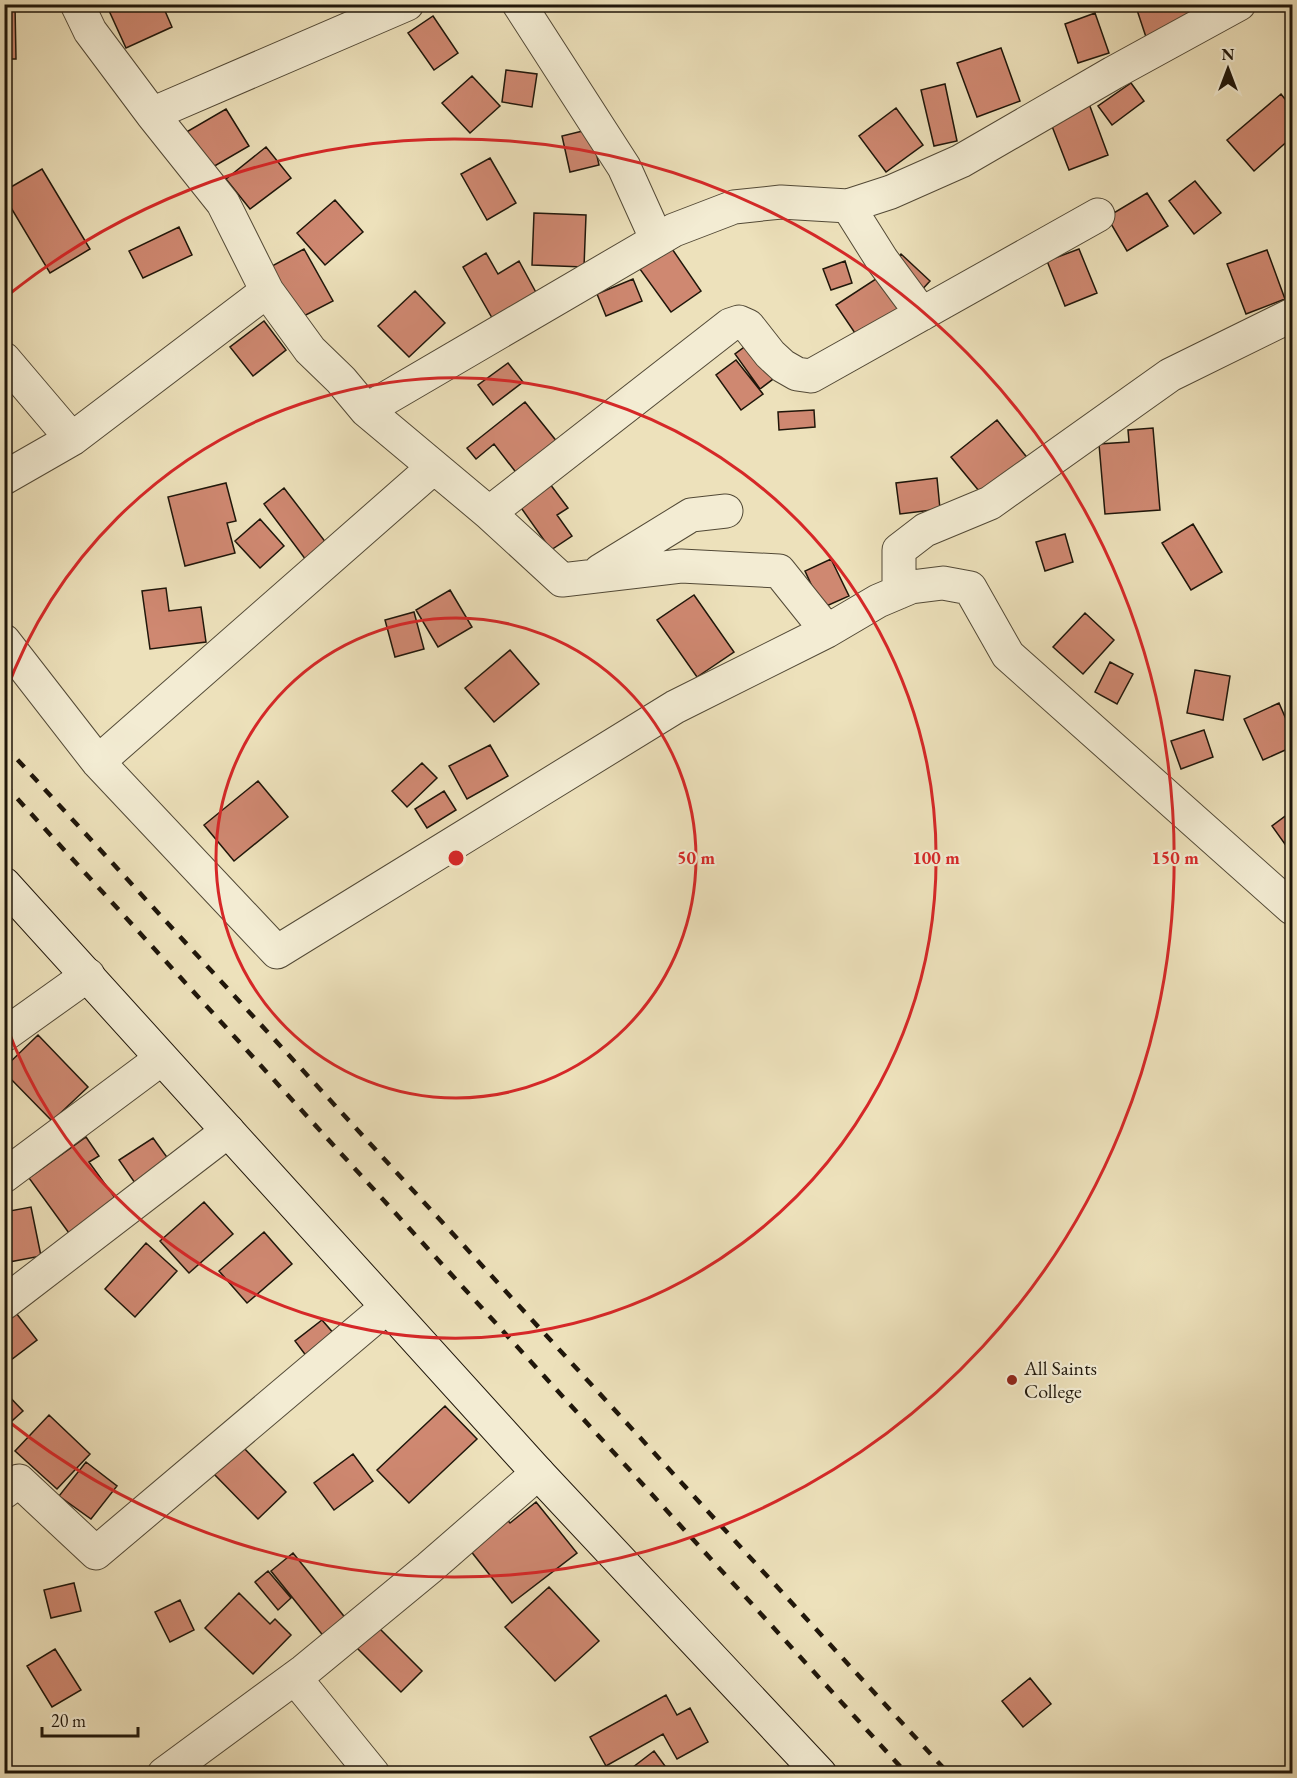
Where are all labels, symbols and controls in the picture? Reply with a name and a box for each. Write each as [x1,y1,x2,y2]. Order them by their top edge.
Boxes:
north arrow [1198,39,1258,99]
text: N [1222,44,1235,65]
text: 50 m [677,846,715,869]
text: 100 m [912,846,960,869]
text: 150 m [1151,846,1199,869]
centre of rings [446,848,466,868]
place label: All Saints College [1023,1355,1097,1404]
marker: All Saints College [1005,1373,1019,1387]
scale bar [42,1700,138,1738]
text: 20 m [51,1709,86,1732]

